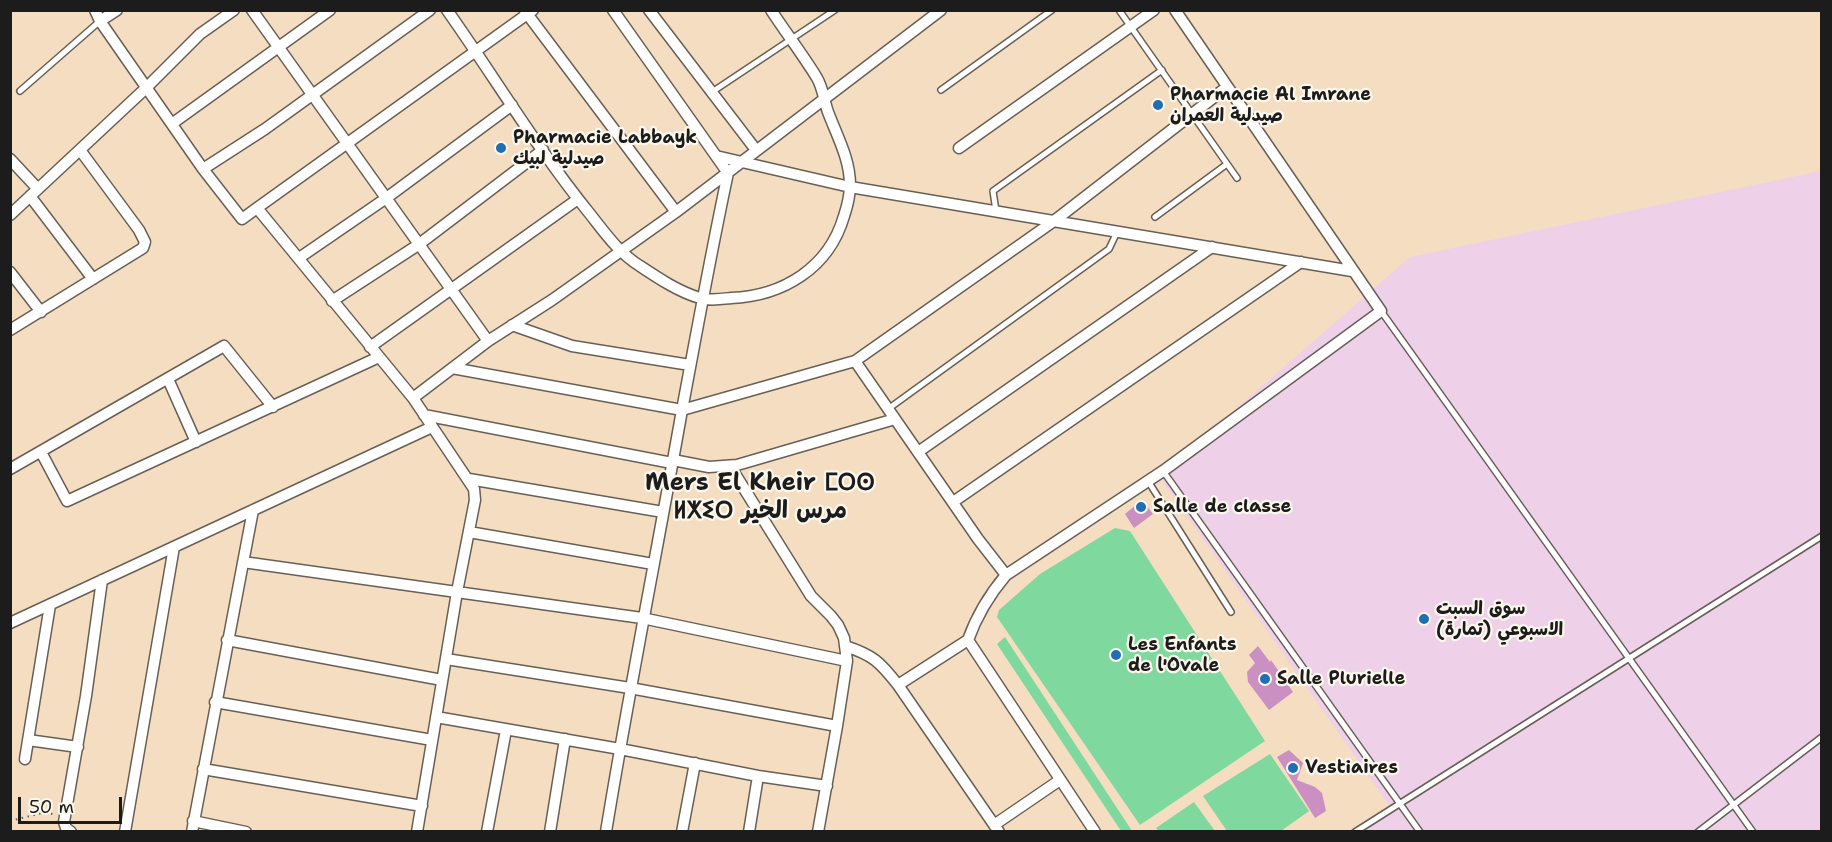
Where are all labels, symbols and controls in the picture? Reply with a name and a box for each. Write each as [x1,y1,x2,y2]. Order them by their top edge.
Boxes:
place label: Pharmacie Al Imrane صيدلية العمران [1170,84,1371,127]
marker: Pharmacie Al Imrane صيدلية العمران [1151,98,1165,112]
place label: Pharmacie Labbayk صيدلية لبيك [513,127,697,170]
marker: Pharmacie Labbayk صيدلية لبيك [494,141,508,155]
district label: Mers El Kheir ⵎⵔⵙ ⵍⵅⵉⵔ مرس الخير [645,470,875,526]
place label: Salle de classe [1153,496,1291,518]
marker: Salle de classe [1134,500,1148,514]
place label: سوق السبت الاسبوعي (تمارة) [1436,598,1563,640]
marker: سوق السبت الاسبوعي (تمارة) [1417,612,1431,626]
place label: Les Enfants de l'Ovale [1128,634,1236,676]
marker: Les Enfants de l'Ovale [1109,648,1123,662]
place label: Salle Plurielle [1277,668,1405,690]
marker: Salle Plurielle [1258,672,1272,686]
place label: Vestiaires [1305,757,1398,779]
marker: Vestiaires [1286,761,1300,775]
scale bar [21,785,124,823]
text: 50 m [29,795,74,819]

